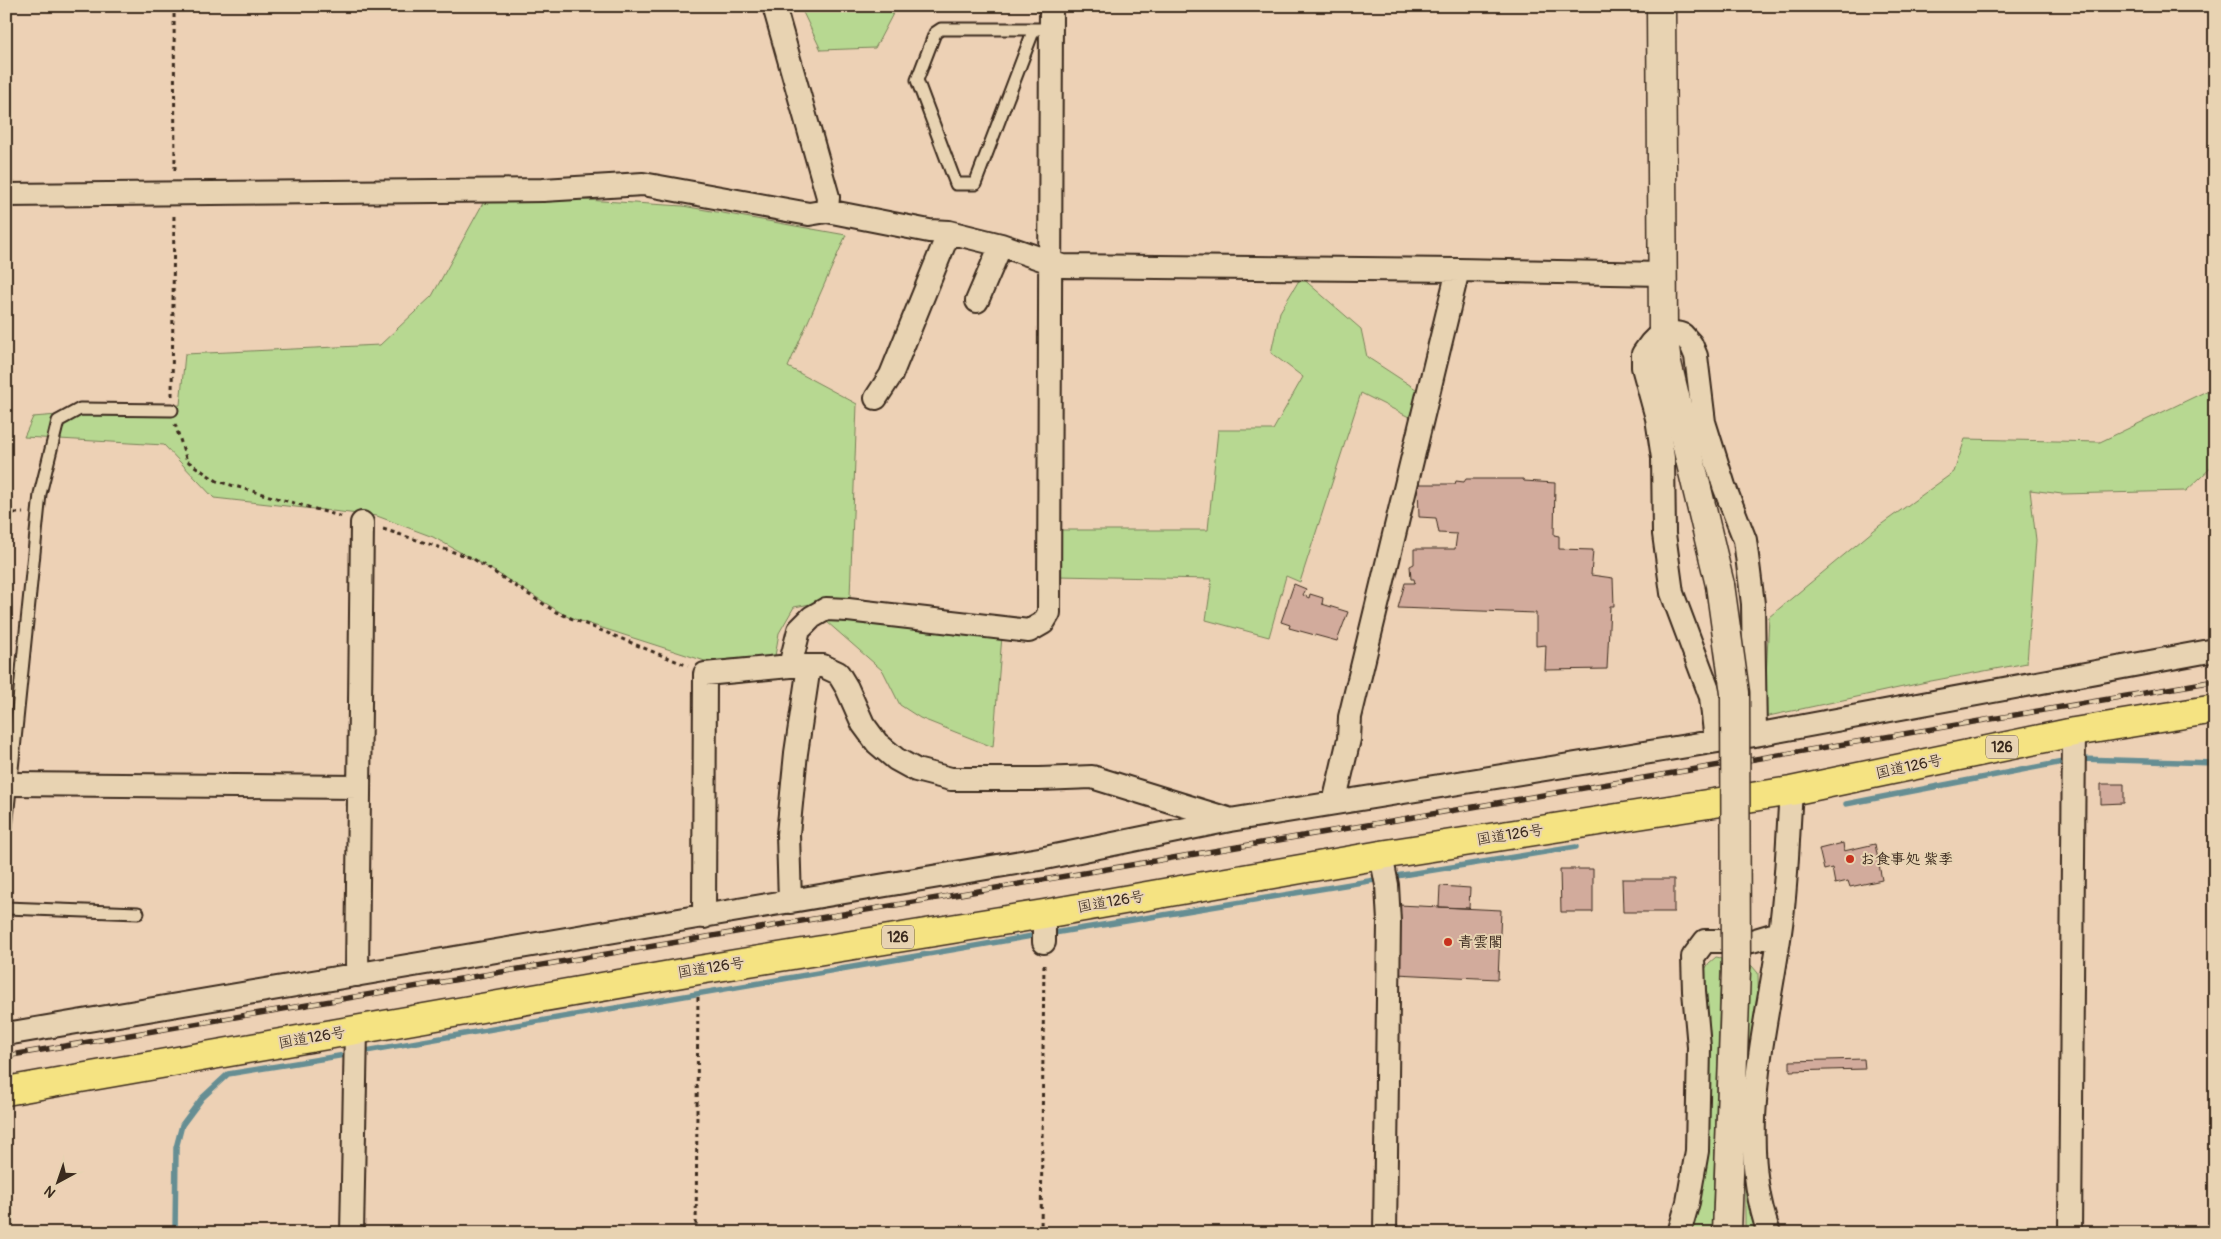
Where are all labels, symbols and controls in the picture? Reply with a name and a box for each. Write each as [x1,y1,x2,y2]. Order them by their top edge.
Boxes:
road number: 126 [1986,736,2018,759]
street label: 国道126号 [1874,751,1944,783]
street label: 国道126号 [1475,820,1545,850]
place label: お食事処 紫季 [1860,850,1953,869]
marker: お食事処 紫季 [1844,853,1856,865]
street label: 国道126号 [1076,887,1146,917]
road number: 126 [882,926,914,949]
place label: 青雲閣 [1458,933,1503,952]
marker: 青雲閣 [1442,936,1454,948]
street label: 国道126号 [676,953,746,983]
street label: 国道126号 [277,1023,347,1053]
north arrow [32,1156,82,1206]
text: N [41,1182,59,1201]

